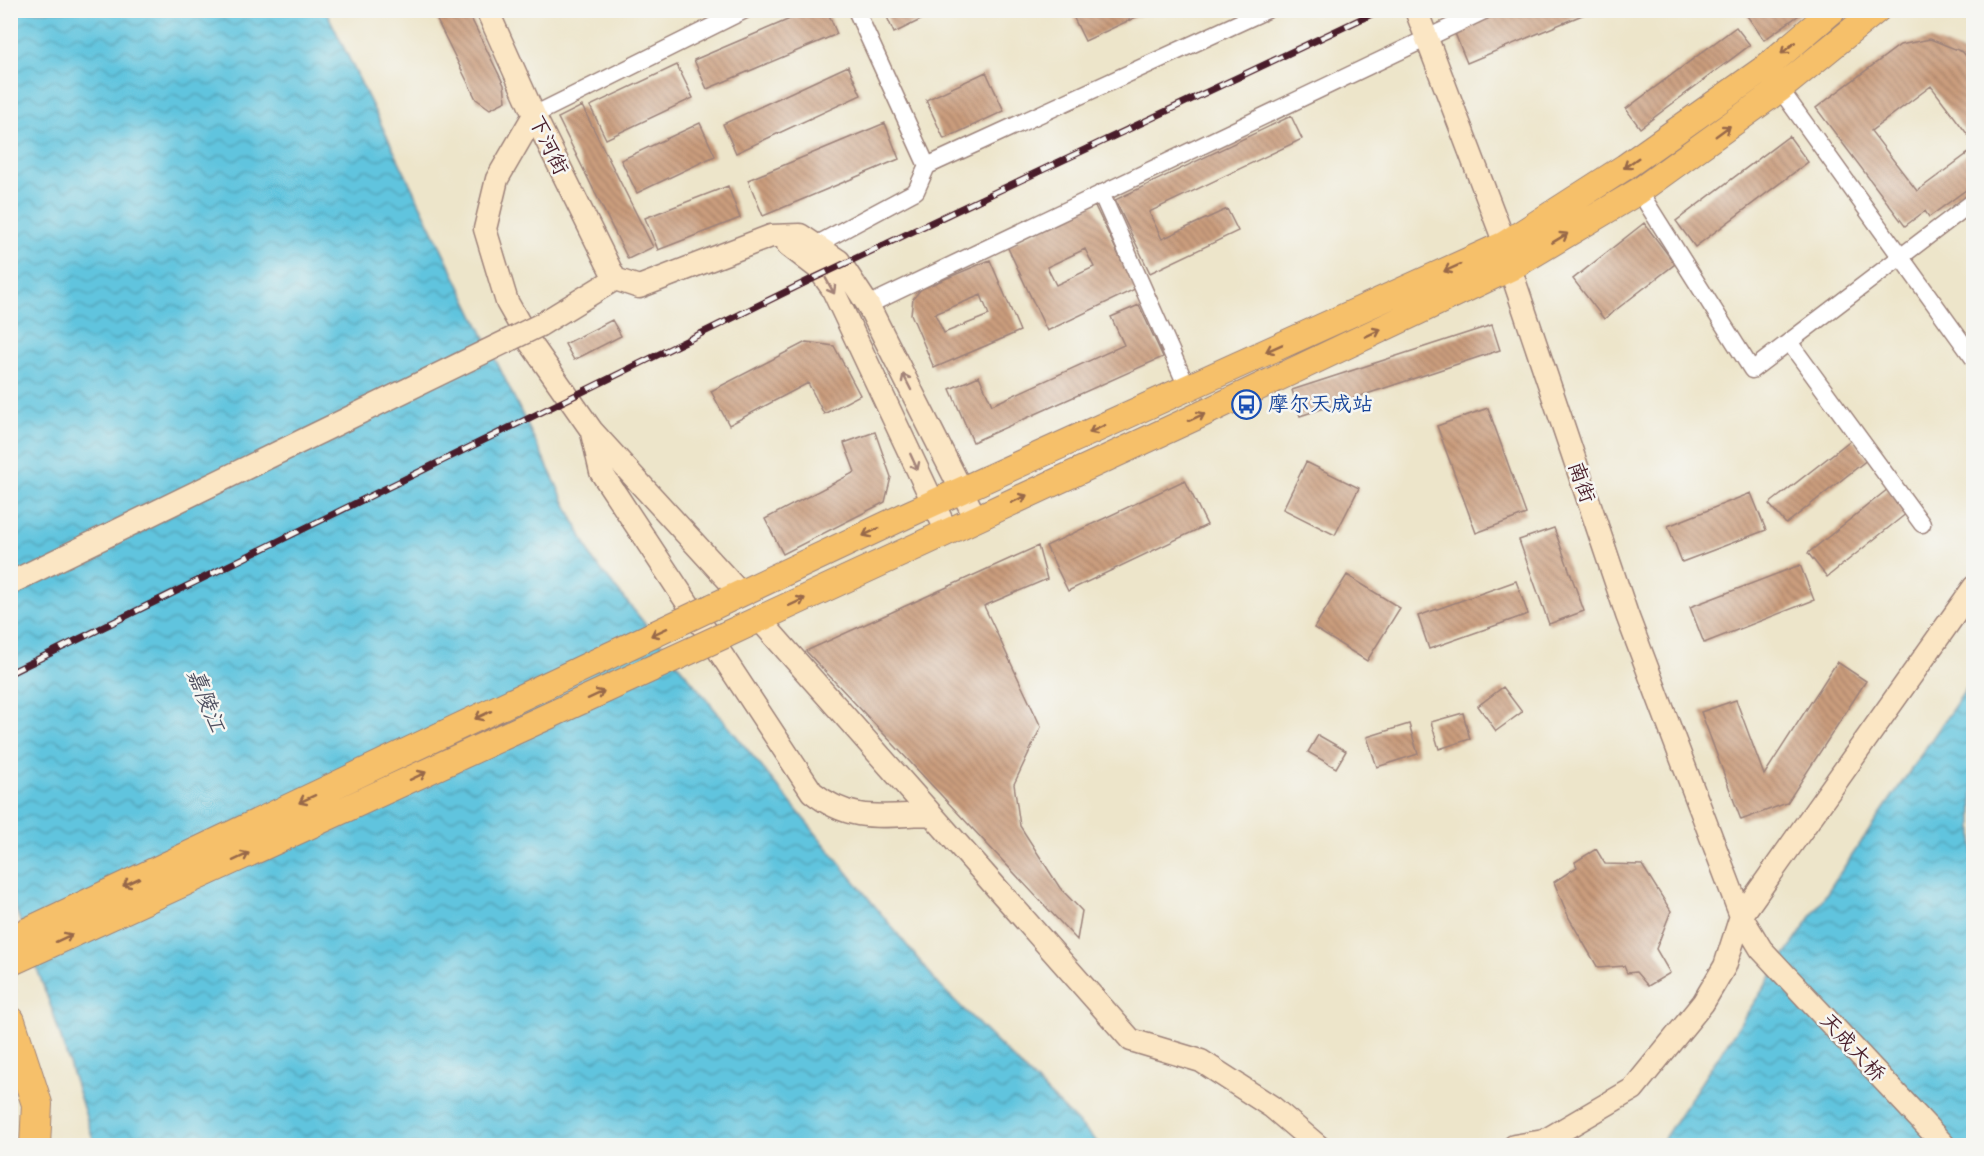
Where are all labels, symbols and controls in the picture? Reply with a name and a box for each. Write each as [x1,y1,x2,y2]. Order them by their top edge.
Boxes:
one-way arrow [1781,41,1796,55]
street label: 下河街 [518,108,580,182]
one-way arrow [1714,125,1730,137]
one-way arrow [1623,157,1639,169]
one-way arrow [1551,232,1568,244]
one-way arrow [1444,262,1462,274]
one-way arrow [824,277,836,294]
one-way arrow [1363,327,1381,339]
one-way arrow [1266,343,1284,354]
one-way arrow [901,373,912,391]
place label: 摩尔天成站 [1268,385,1373,423]
bus stop icon: 摩尔天成站 [1231,388,1263,420]
one-way arrow [1187,410,1205,422]
one-way arrow [1088,423,1106,435]
one-way arrow [909,453,921,471]
street label: 南街 [1557,456,1607,508]
one-way arrow [1010,492,1028,504]
one-way arrow [862,526,880,538]
one-way arrow [788,596,806,608]
one-way arrow [651,627,669,639]
water label: 嘉陵江 [176,662,237,739]
one-way arrow [586,688,604,700]
one-way arrow [475,710,493,722]
one-way arrow [409,769,427,781]
one-way arrow [298,793,316,805]
one-way arrow [231,851,250,862]
one-way arrow [122,877,140,889]
one-way arrow [54,932,72,944]
street label: 天成大桥 [1810,1003,1896,1091]

